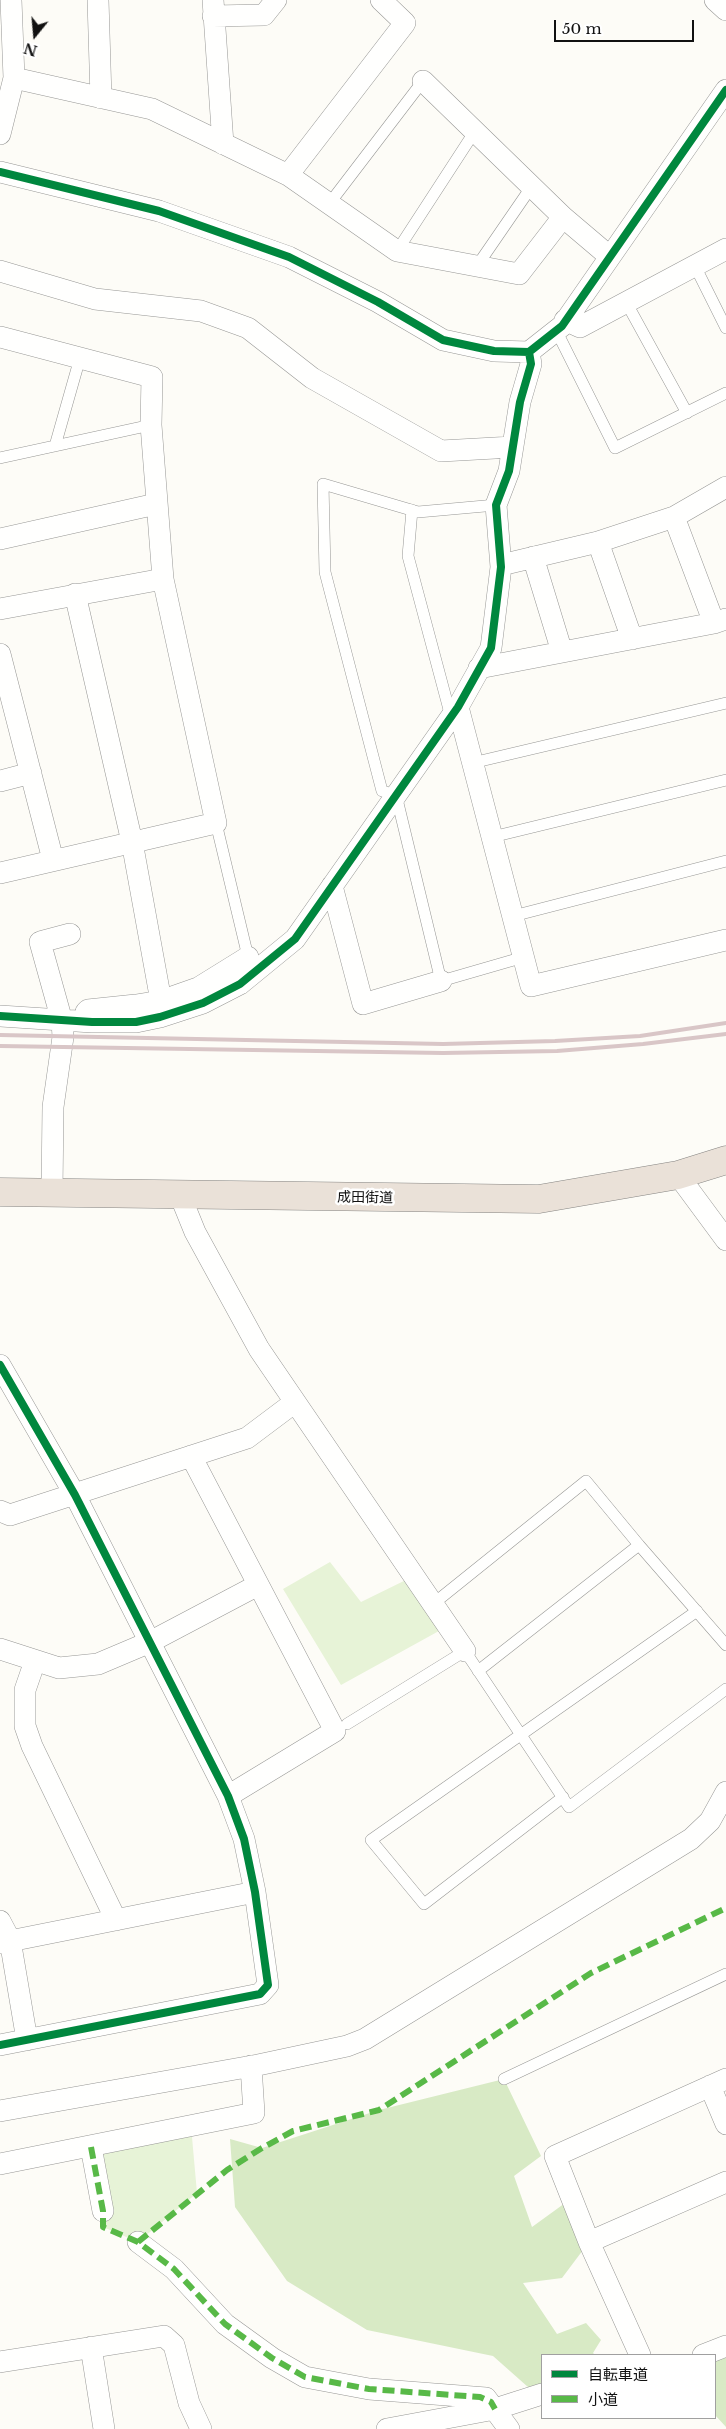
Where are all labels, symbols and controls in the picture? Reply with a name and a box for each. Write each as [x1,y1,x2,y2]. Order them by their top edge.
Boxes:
north arrow [10,10,60,60]
scale bar [556,10,696,42]
text: 50 m [562,19,602,38]
text: N [22,39,40,60]
street label: 成田街道 [337,1189,393,1207]
legend [541,2354,716,2419]
text: 自転車道 [588,2365,648,2384]
text: 小道 [588,2390,618,2409]

